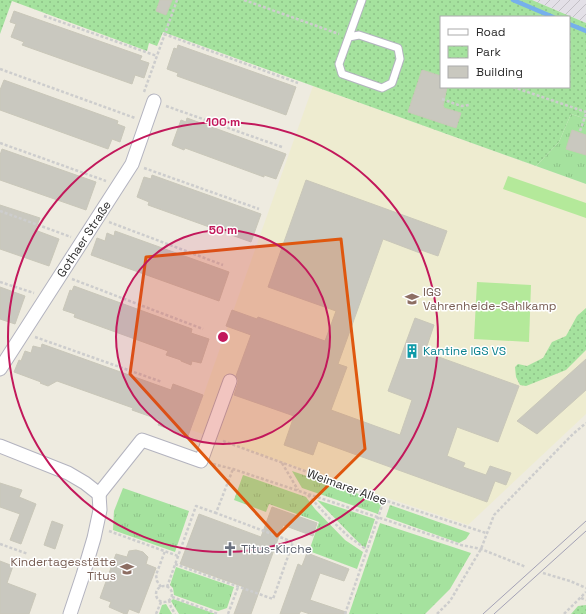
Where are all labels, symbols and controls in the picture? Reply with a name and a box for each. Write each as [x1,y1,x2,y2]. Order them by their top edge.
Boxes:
legend [440,16,570,88]
text: Road [476,24,505,40]
text: Park [476,44,501,60]
text: Building [476,64,523,80]
text: 100 m [206,114,240,130]
street label: Gothaer Straße [53,198,115,280]
text: 50 m [209,222,237,238]
place label: IGS Vahrenheide-Sahlkamp [423,284,557,314]
school or university icon: IGS Vahrenheide-Sahlkamp [404,291,420,307]
centre of rings [216,330,230,344]
building icon: Kantine IGS VS [404,343,420,359]
place label: Kantine IGS VS [423,343,506,359]
street label: Weimarer Allee [305,465,389,509]
church icon: Titus-Kirche [222,541,238,557]
place label: Titus-Kirche [241,541,312,557]
place label: Kindertagesstätte Titus [11,554,116,584]
school or university icon: Kindertagesstätte Titus [119,561,135,577]

